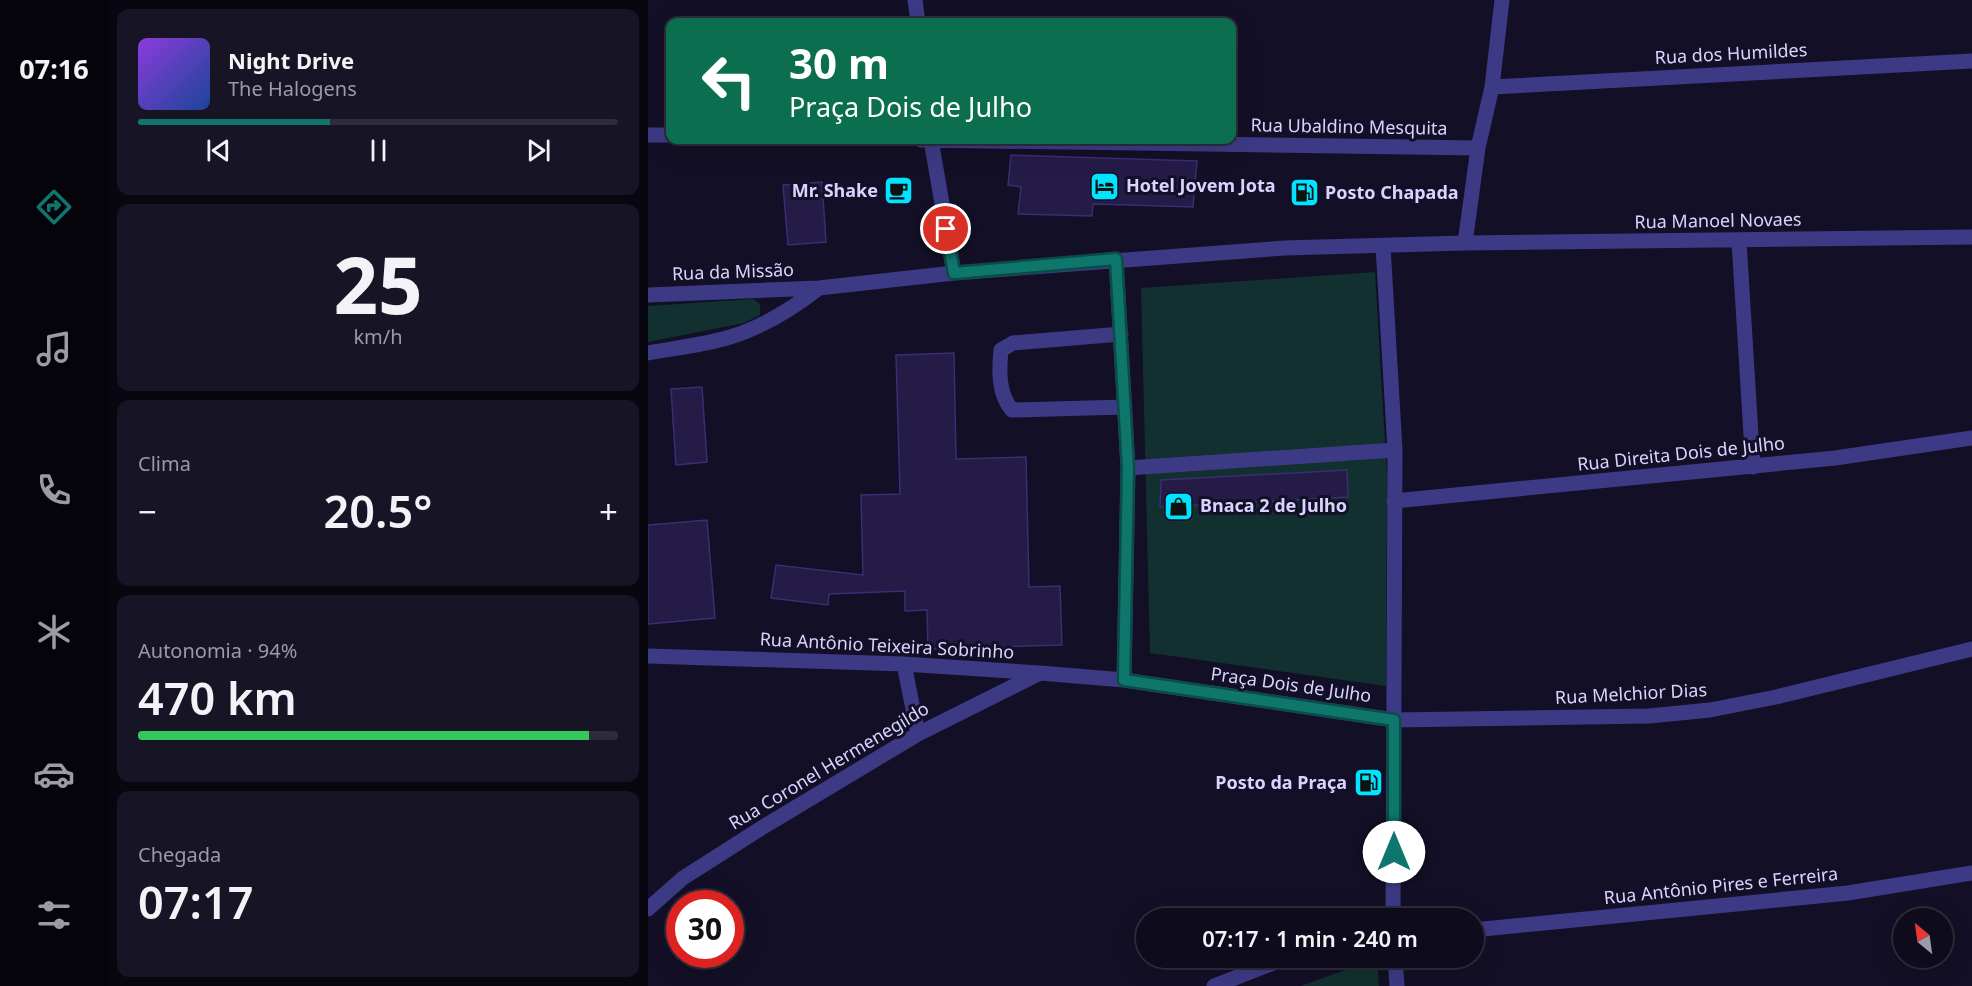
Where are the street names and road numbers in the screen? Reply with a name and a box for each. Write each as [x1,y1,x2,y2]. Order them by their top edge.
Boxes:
street label: Rua dos Humildes [1654,37,1808,69]
street label: Rua Ubaldino Mesquita [1250,112,1448,140]
street label: Rua Manoel Novaes [1634,207,1802,233]
street label: Rua da Missão [672,257,794,285]
street label: Rua Direita Dois de Julho [1576,430,1786,476]
street label: Rua Antônio Teixeira Sobrinho [759,626,1015,664]
street label: Praça Dois de Julho [1209,661,1373,707]
street label: Rua Melchior Dias [1554,677,1708,709]
street label: Rua Coronel Hermenegildo [724,696,933,835]
street label: Rua Antônio Pires e Ferreira [1603,861,1839,909]

